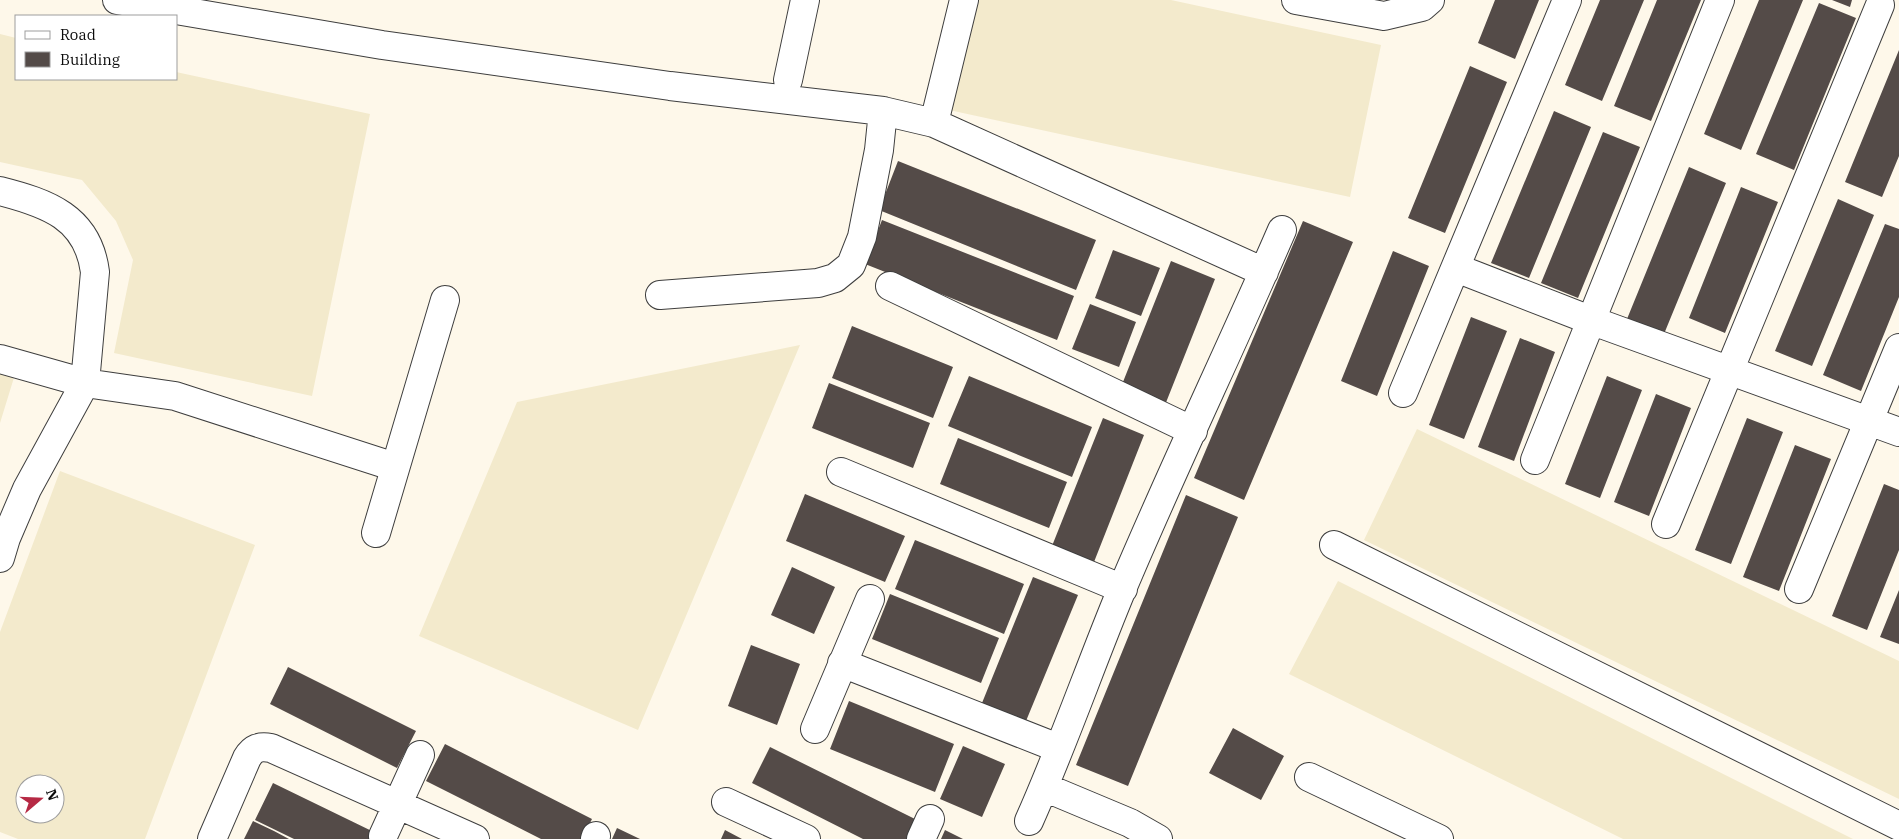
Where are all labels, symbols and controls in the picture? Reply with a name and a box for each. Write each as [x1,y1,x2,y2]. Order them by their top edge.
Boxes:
legend [15,15,178,80]
text: Road [60,25,96,44]
text: Building [60,50,120,69]
north arrow [15,774,65,824]
text: N [42,787,63,803]

